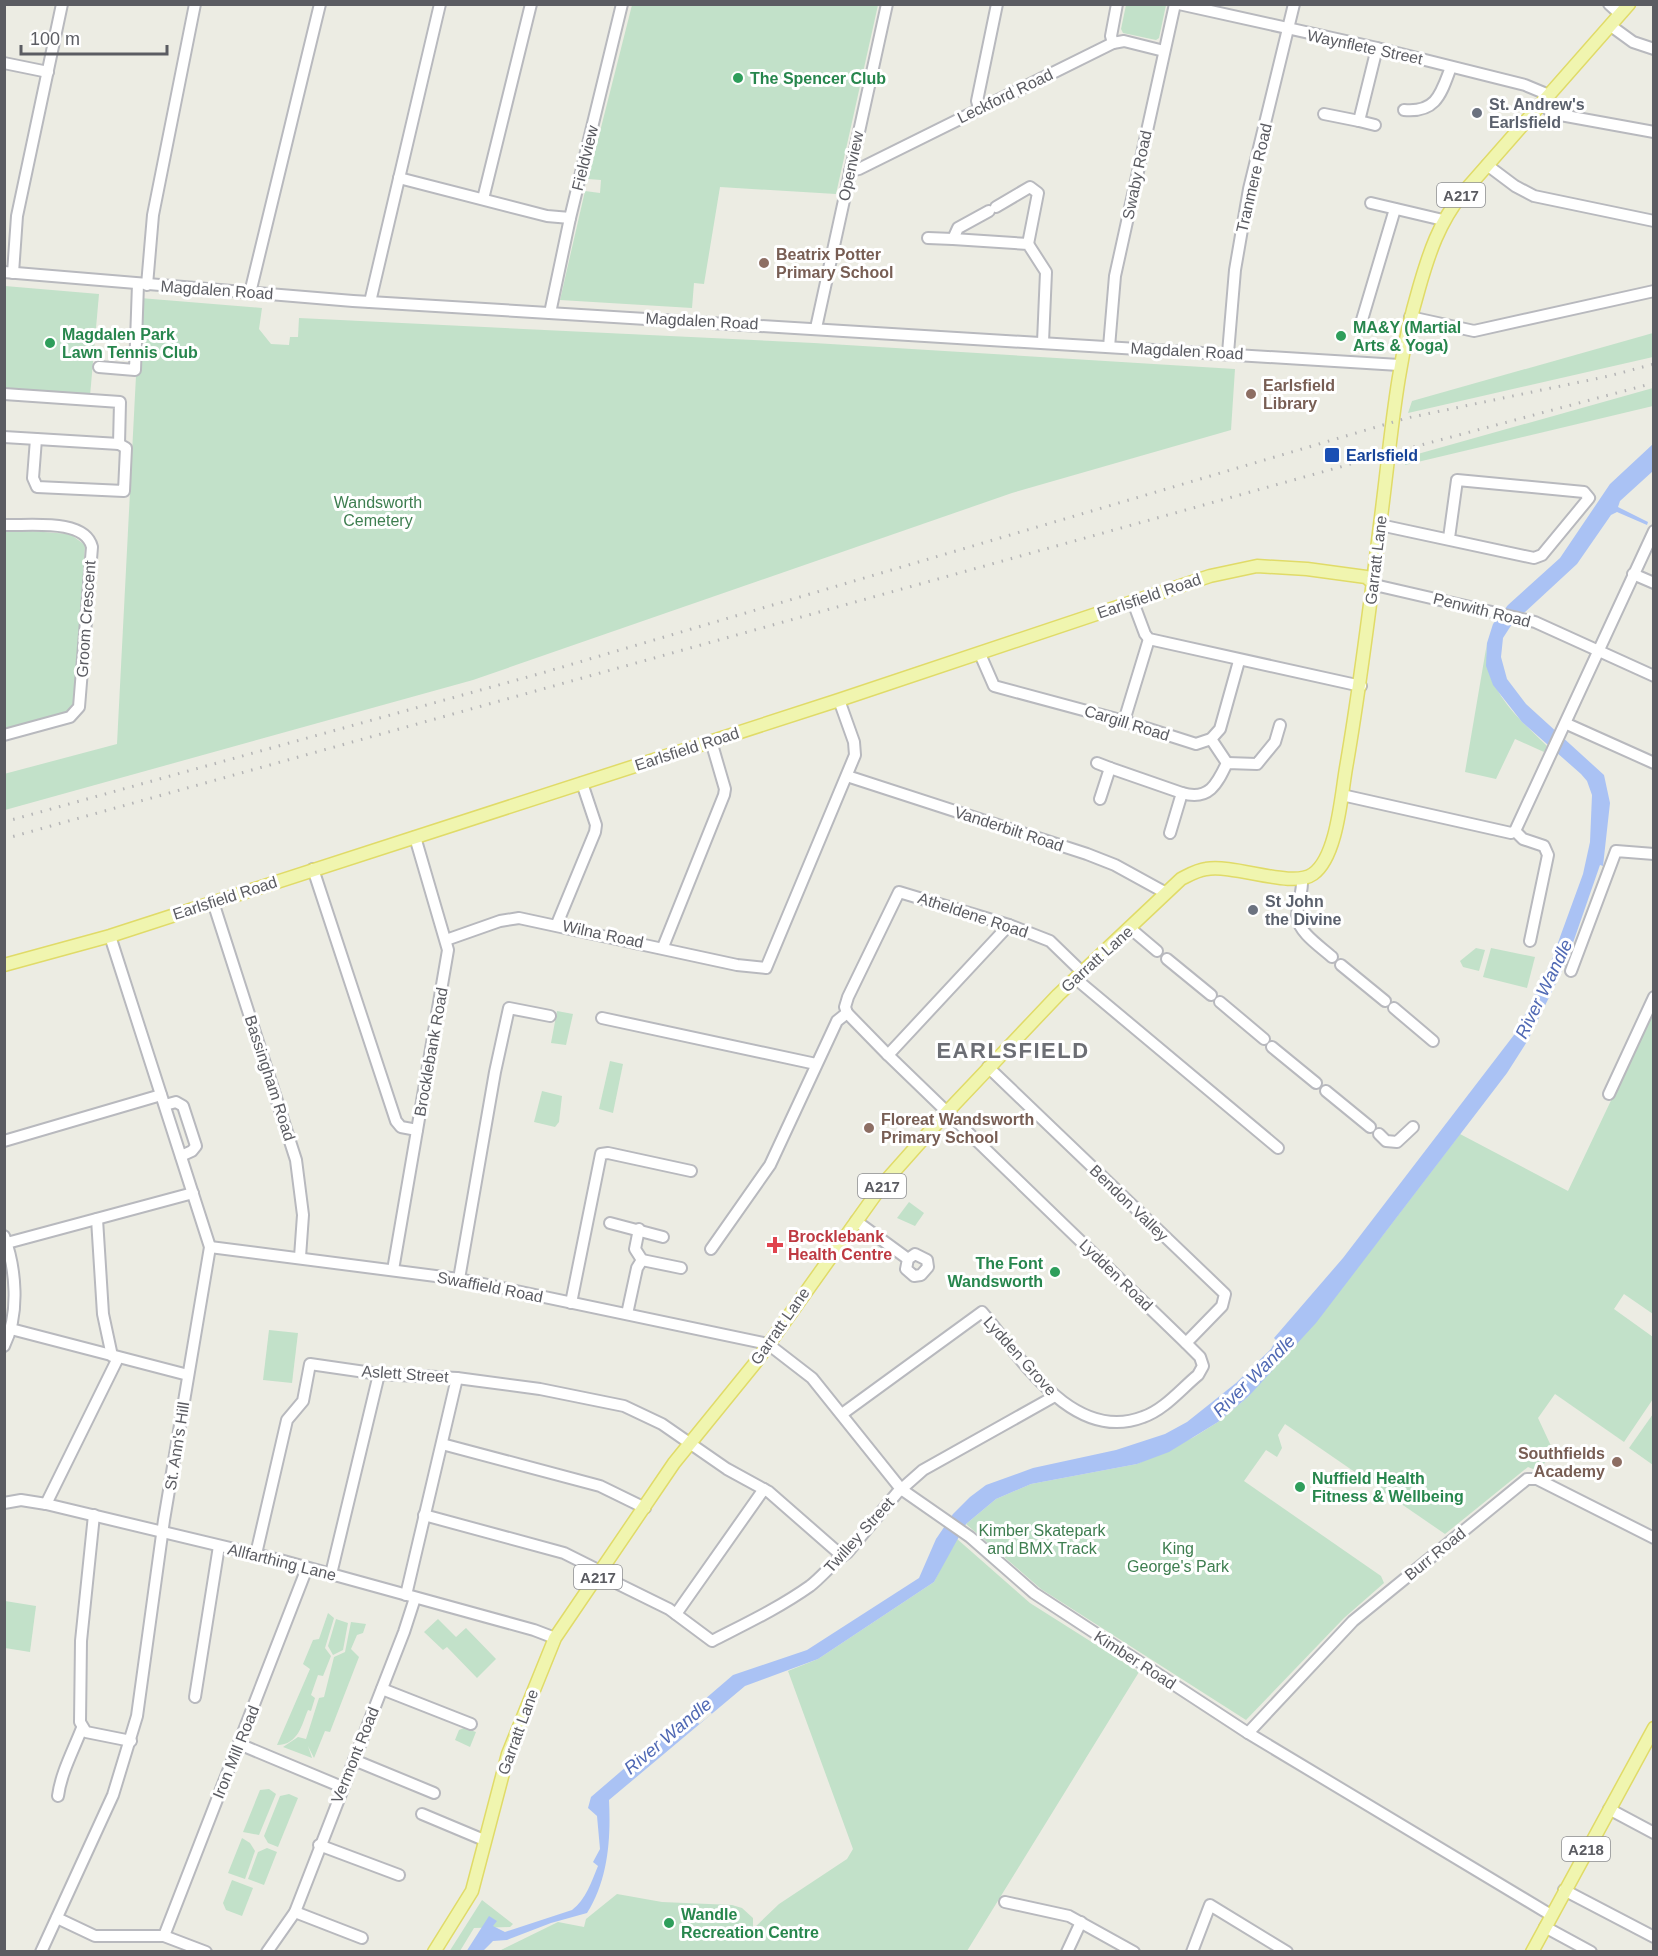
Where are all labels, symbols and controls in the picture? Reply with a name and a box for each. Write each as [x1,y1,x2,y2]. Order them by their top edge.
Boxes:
scale bar [21,18,166,56]
street label: Waynflete Street [1306,26,1425,68]
text: 100 m [30,29,80,49]
street label: Leckford Road [955,66,1055,126]
place label: The Spencer Club [750,70,886,87]
marker: The Spencer Club [731,71,745,85]
place label: St. Andrew's Earlsfield [1489,96,1585,131]
marker: St. Andrew's Earlsfield [1470,106,1484,120]
street label: Tranmere Road [1233,122,1275,234]
street label: Fieldview [569,123,601,192]
street label: Openview [835,129,867,203]
street label: Swaby Road [1119,129,1155,221]
road number: A217 [1437,183,1485,207]
place label: Beatrix Potter Primary School [776,246,893,281]
marker: Beatrix Potter Primary School [757,256,771,270]
street label: Magdalen Road [160,278,274,302]
street label: Magdalen Road [645,310,759,332]
place label: MA&Y (Martial Arts & Yoga) [1353,319,1461,354]
place label: Magdalen Park Lawn Tennis Club [62,326,198,361]
marker: MA&Y (Martial Arts & Yoga) [1334,329,1348,343]
marker: Magdalen Park Lawn Tennis Club [43,336,57,350]
street label: Magdalen Road [1130,340,1244,362]
place label: Earlsfield Library [1263,377,1335,412]
marker: Earlsfield Library [1244,387,1258,401]
marker: Earlsfield [1323,446,1341,464]
place label: Earlsfield [1346,447,1418,464]
park label: Wandsworth Cemetery [334,494,422,529]
street label: Garratt Lane [1362,514,1390,606]
street label: Groom Crescent [73,559,99,678]
street label: Earlsfield Road [1095,570,1203,622]
street label: Penwith Road [1432,590,1532,630]
street label: Cargill Road [1082,702,1172,744]
street label: Earlsfield Road [633,724,741,774]
street label: Vanderbilt Road [952,803,1066,855]
street label: Earlsfield Road [171,873,279,923]
street label: Atheldene Road [916,889,1030,941]
place label: St John the Divine [1265,893,1342,928]
marker: St John the Divine [1246,903,1260,917]
street label: Wilna Road [561,917,645,951]
street label: Garratt Lane [1058,923,1136,995]
water label: River Wandle [1511,936,1577,1042]
street label: Brocklebank Road [411,986,451,1118]
street label: Bassingham Road [242,1013,298,1143]
district label: EARLSFIELD [936,1038,1090,1063]
place label: Floreat Wandsworth Primary School [881,1111,1034,1146]
marker: Floreat Wandsworth Primary School [862,1121,876,1135]
street label: Bendon Valley [1086,1161,1172,1245]
road number: A217 [858,1174,906,1198]
place label: Brocklebank Health Centre [788,1228,892,1263]
marker: Brocklebank Health Centre [766,1236,784,1254]
street label: Lydden Road [1076,1236,1156,1314]
place label: The Font Wandsworth [948,1255,1044,1290]
marker: The Font Wandsworth [1048,1265,1062,1279]
street label: Swaffield Road [436,1268,544,1306]
street label: Garratt Lane [747,1284,813,1368]
street label: Lydden Grove [980,1313,1060,1399]
water label: River Wandle [1209,1331,1299,1421]
street label: Aslett Street [361,1362,450,1386]
street label: St. Ann's Hill [162,1401,192,1491]
place label: Southfields Academy [1518,1445,1605,1480]
marker: Southfields Academy [1610,1455,1624,1469]
place label: Nuffield Health Fitness & Wellbeing [1312,1470,1464,1505]
marker: Nuffield Health Fitness & Wellbeing [1293,1480,1307,1494]
street label: Twilley Street [821,1494,898,1576]
park label: Kimber Skatepark and BMX Track [978,1522,1107,1557]
street label: Burr Road [1401,1524,1469,1584]
street label: Allfarthing Lane [226,1540,338,1584]
park label: King George's Park [1127,1540,1230,1575]
road number: A217 [574,1565,622,1589]
street label: Kimber Road [1091,1627,1179,1693]
street label: Garratt Lane [495,1687,541,1777]
water label: River Wandle [620,1694,716,1778]
street label: Iron Mill Road [210,1703,262,1801]
street label: Vermont Road [328,1704,382,1806]
road number: A218 [1562,1837,1610,1861]
place label: Wandle Recreation Centre [681,1906,819,1941]
marker: Wandle Recreation Centre [662,1916,676,1930]

